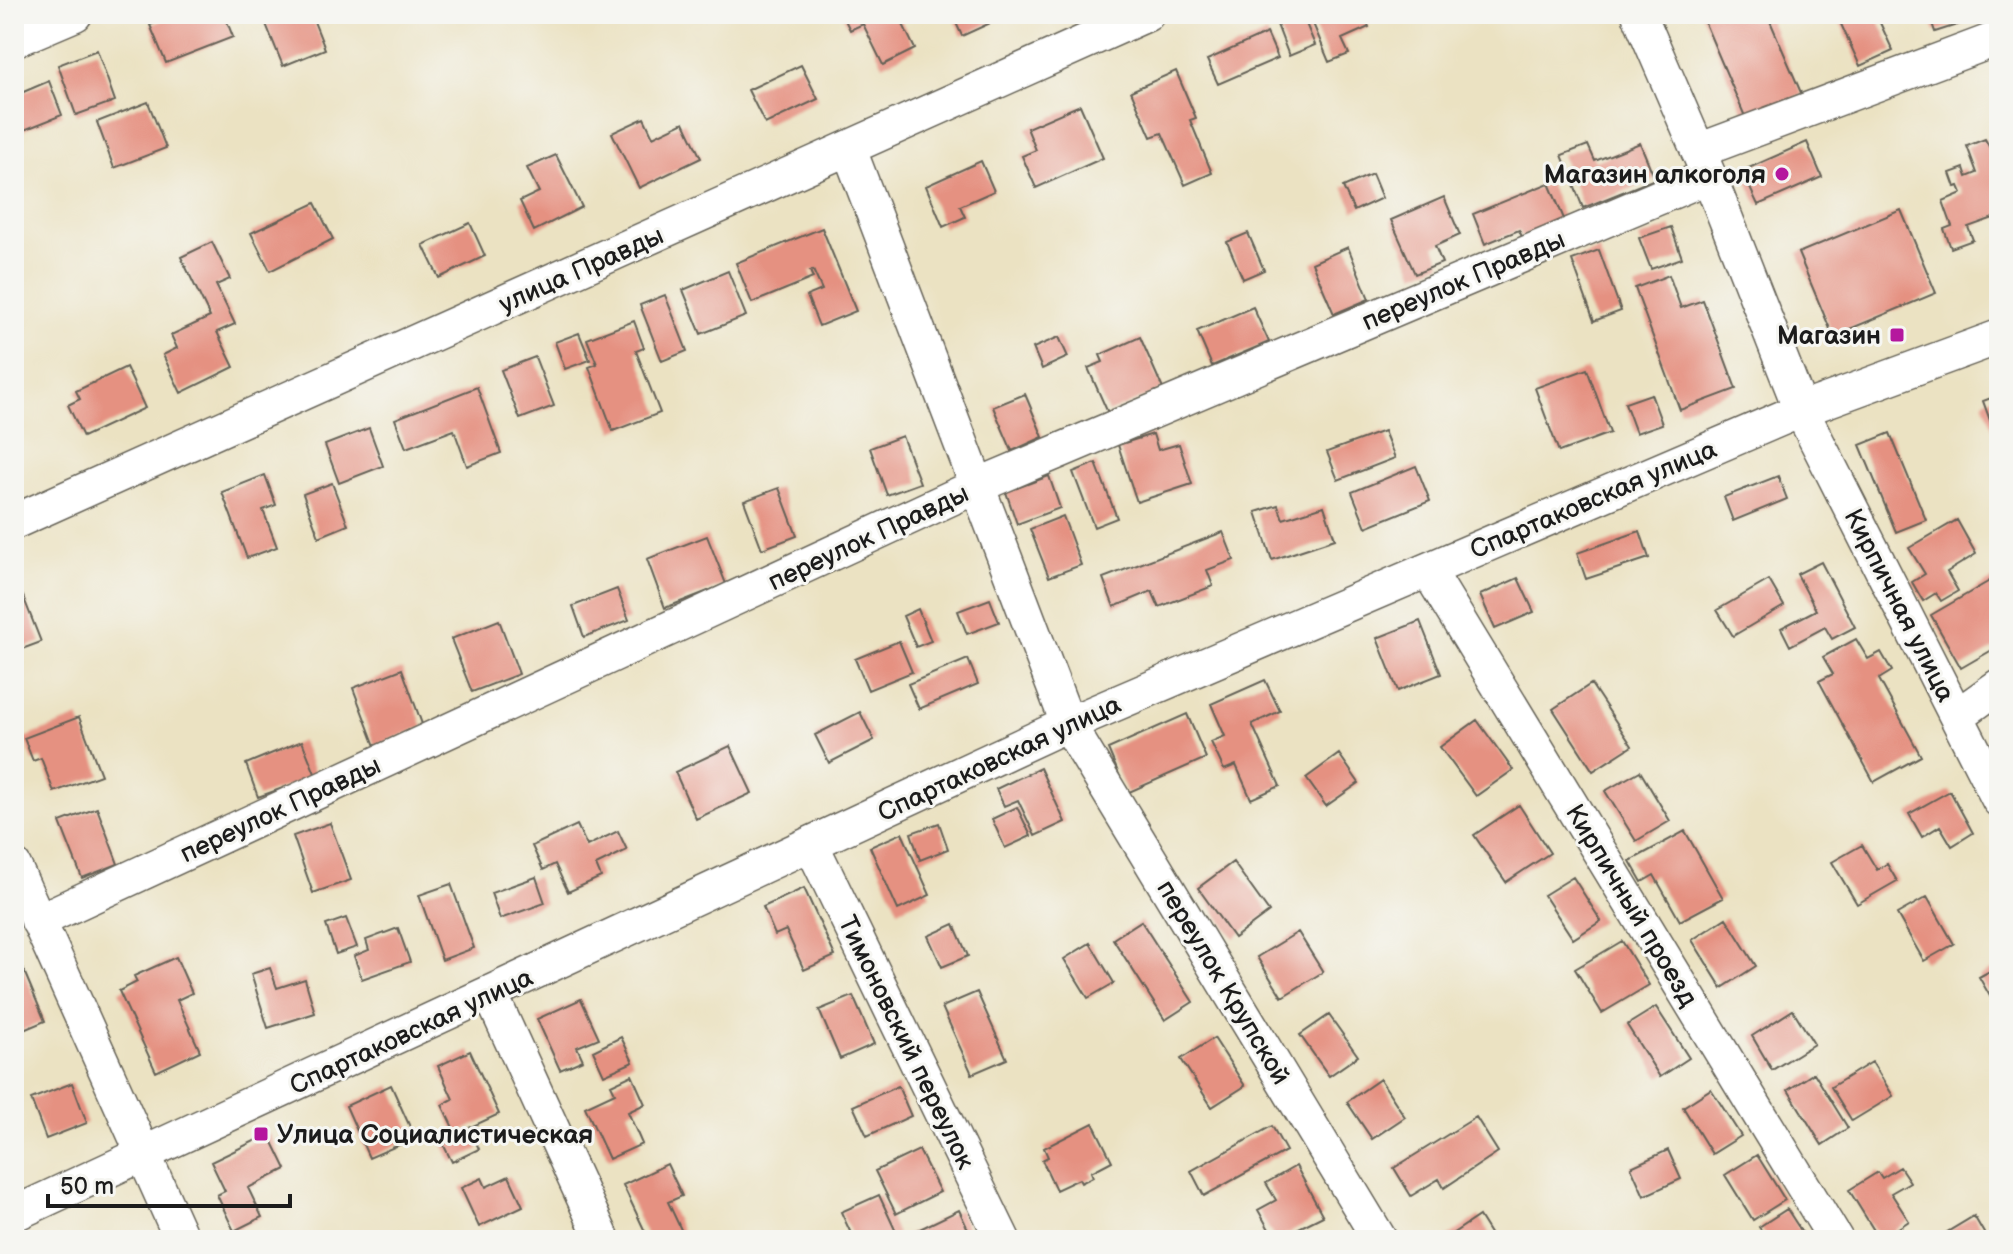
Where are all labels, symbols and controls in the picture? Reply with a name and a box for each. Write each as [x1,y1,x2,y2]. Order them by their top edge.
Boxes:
place label: Магазин алкоголя [1544,160,1766,191]
marker: Магазин алкоголя [1773,165,1791,183]
street label: улица Правды [495,220,669,320]
street label: переулок Правды [1357,225,1570,338]
place label: Магазин [1777,321,1881,352]
marker: Магазин [1888,326,1906,344]
street label: Спартаковская улица [1466,434,1721,566]
street label: переулок Правды [764,478,974,598]
street label: Кирпичная улица [1837,504,1961,707]
street label: Спартаковская улица [873,689,1126,829]
street label: переулок Правды [176,750,386,870]
street label: Кирпичный проезд [1558,799,1703,1013]
street label: переулок Крупской [1149,875,1296,1091]
street label: Тимоновский переулок [831,911,981,1175]
street label: Спартаковская улица [285,962,538,1102]
place label: Улица Социалистическая [277,1120,593,1151]
marker: Улица Социалистическая [252,1125,270,1143]
scale bar [48,1158,290,1208]
text: 50 m [60,1172,114,1201]

